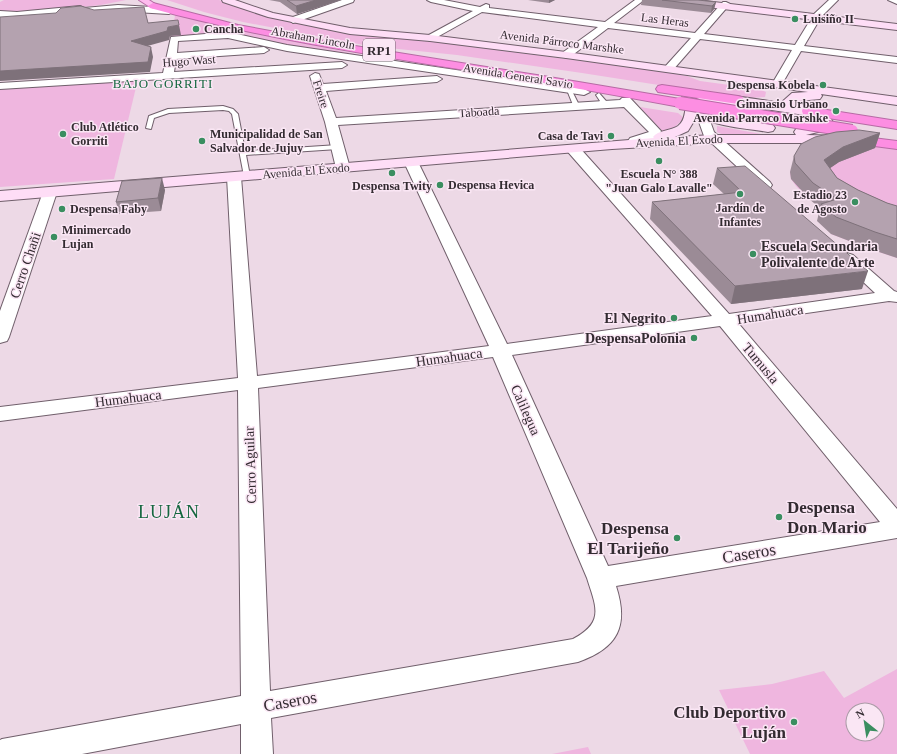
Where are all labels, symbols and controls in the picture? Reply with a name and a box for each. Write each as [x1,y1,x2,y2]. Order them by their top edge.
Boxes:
street label: Las Heras [640,10,690,30]
place label: Luisiño II [803,12,854,26]
marker: Luisiño II [790,14,800,24]
place label: Cancha [204,22,243,36]
marker: Cancha [191,24,201,34]
street label: Abraham Lincoln [270,24,356,52]
street label: Avenida Párroco Marshke [499,27,625,57]
road number: RP1 [363,39,395,61]
street label: Hugo Wast [162,52,217,70]
street label: Avenida General Savio [462,60,574,92]
district label: BAJO GORRITI [113,76,213,91]
street label: Freire [310,78,332,110]
place label: Despensa Kobela [727,78,815,92]
marker: Despensa Kobela [818,80,828,90]
place label: Gimnasio Urbano Avenida Parroco Marshke [693,97,829,125]
street label: Taboada [458,104,500,120]
marker: Gimnasio Urbano Avenida Parroco Marshke [831,106,841,116]
place label: Club Atlético Gorriti [71,120,139,148]
place label: Municipalidad de San Salvador de Jujuy [210,127,323,155]
marker: Club Atlético Gorriti [58,129,68,139]
place label: Casa de Tavi [538,129,604,143]
marker: Casa de Tavi [606,131,616,141]
street label: Avenida El Éxodo [635,132,723,150]
marker: Municipalidad de San Salvador de Jujuy [197,136,207,146]
marker: Escuela N° 388 "Juan Galo Lavalle" [654,156,664,166]
street label: Avenida El Éxodo [262,160,350,182]
place label: Escuela N° 388 "Juan Galo Lavalle" [605,167,713,195]
marker: Despensa Twity [387,168,397,178]
place label: Despensa Hevica [448,178,534,192]
place label: Despensa Twity [352,179,432,193]
marker: Despensa Hevica [435,180,445,190]
place label: Estadio 23 de Agosto [793,188,847,216]
marker: Jardín de Infantes [735,189,745,199]
marker: Estadio 23 de Agosto [850,197,860,207]
place label: Jardín de Infantes [715,201,765,229]
place label: Despensa Faby [70,202,147,216]
marker: Despensa Faby [57,204,67,214]
place label: Minimercado Lujan [62,223,131,251]
street label: Cerro Chañi [7,230,44,300]
marker: Minimercado Lujan [49,232,59,242]
place label: Escuela Secundaria Polivalente de Arte [761,239,878,270]
marker: Escuela Secundaria Polivalente de Arte [748,249,758,259]
street label: Humahuaca [736,302,805,327]
place label: El Negrito [604,311,666,326]
marker: El Negrito [669,313,679,323]
place label: DespensaPolonia [585,331,686,346]
marker: DespensaPolonia [689,333,699,343]
street label: Tumusla [739,340,782,387]
street label: Humahuaca [415,345,484,370]
street label: Calilegua [508,383,544,438]
street label: Humahuaca [94,387,163,410]
street label: Cerro Aguilar [242,426,259,504]
place label: Despensa Don Mario [787,498,867,537]
district label: LUJÁN [138,501,200,522]
marker: Despensa Don Mario [774,512,784,522]
place label: Despensa El Tarijeño [587,519,669,558]
marker: Despensa El Tarijeño [672,533,682,543]
street label: Caseros [721,540,777,567]
street label: Caseros [262,687,318,716]
north arrow [845,702,885,742]
place label: Club Deportivo Luján [673,703,787,742]
text: N [854,706,866,721]
marker: Club Deportivo Luján [789,717,799,727]

